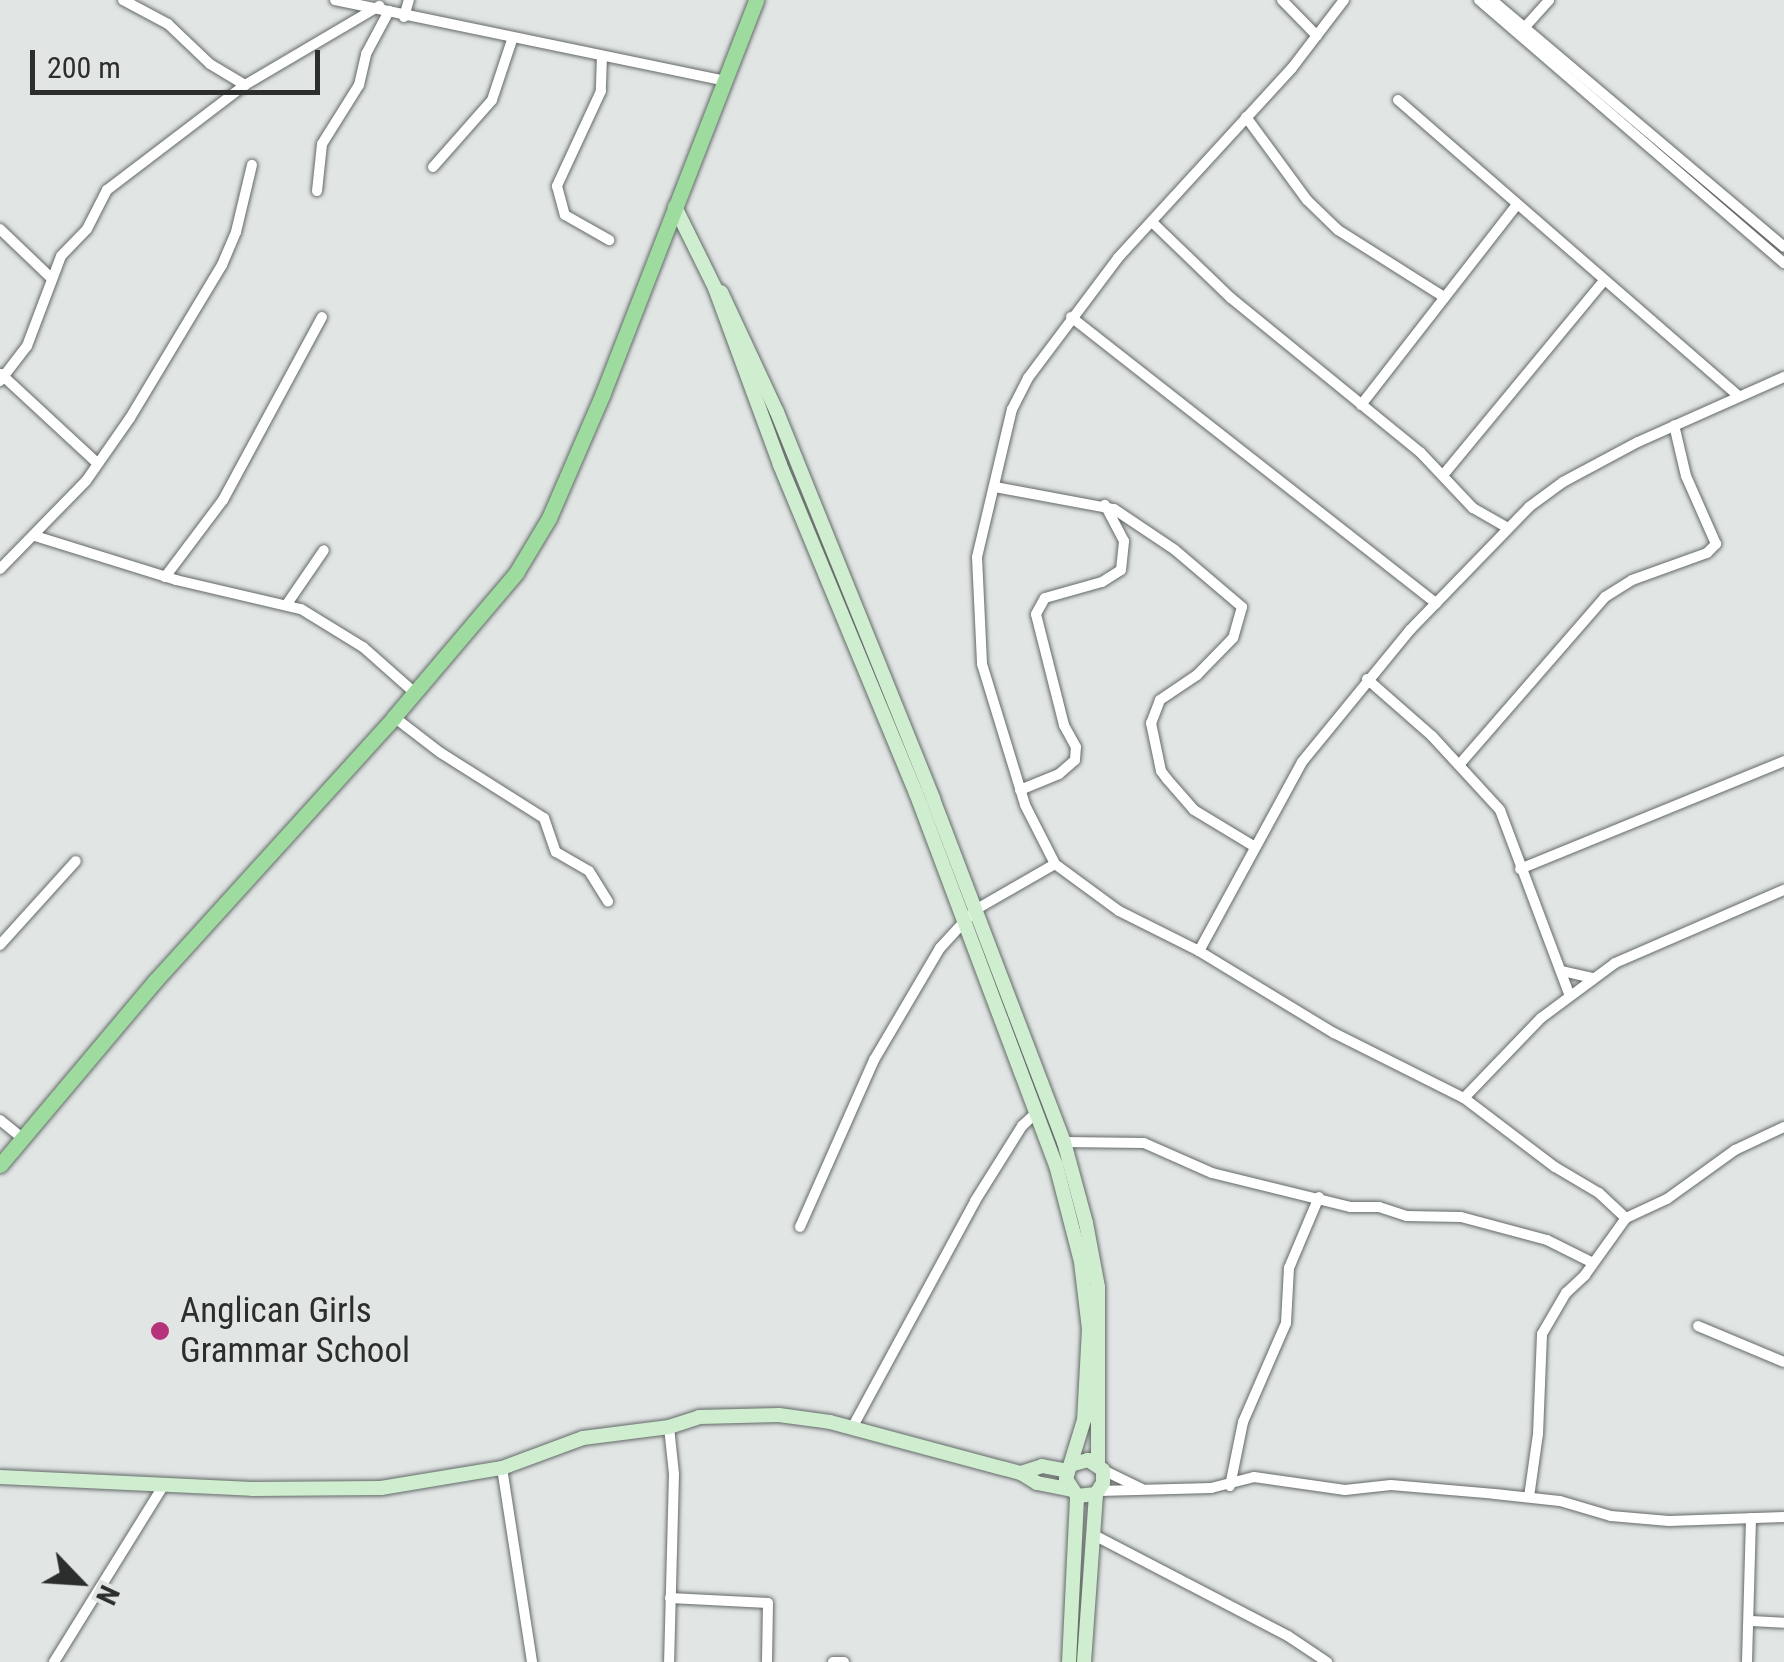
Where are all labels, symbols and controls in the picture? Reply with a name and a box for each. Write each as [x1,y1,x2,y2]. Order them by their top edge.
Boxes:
scale bar [35,30,325,92]
text: 200 m [47,50,121,85]
place label: Anglican Girls Grammar School [180,1290,410,1372]
marker: Anglican Girls Grammar School [149,1320,171,1342]
north arrow [30,1532,130,1632]
text: N [89,1580,126,1610]

